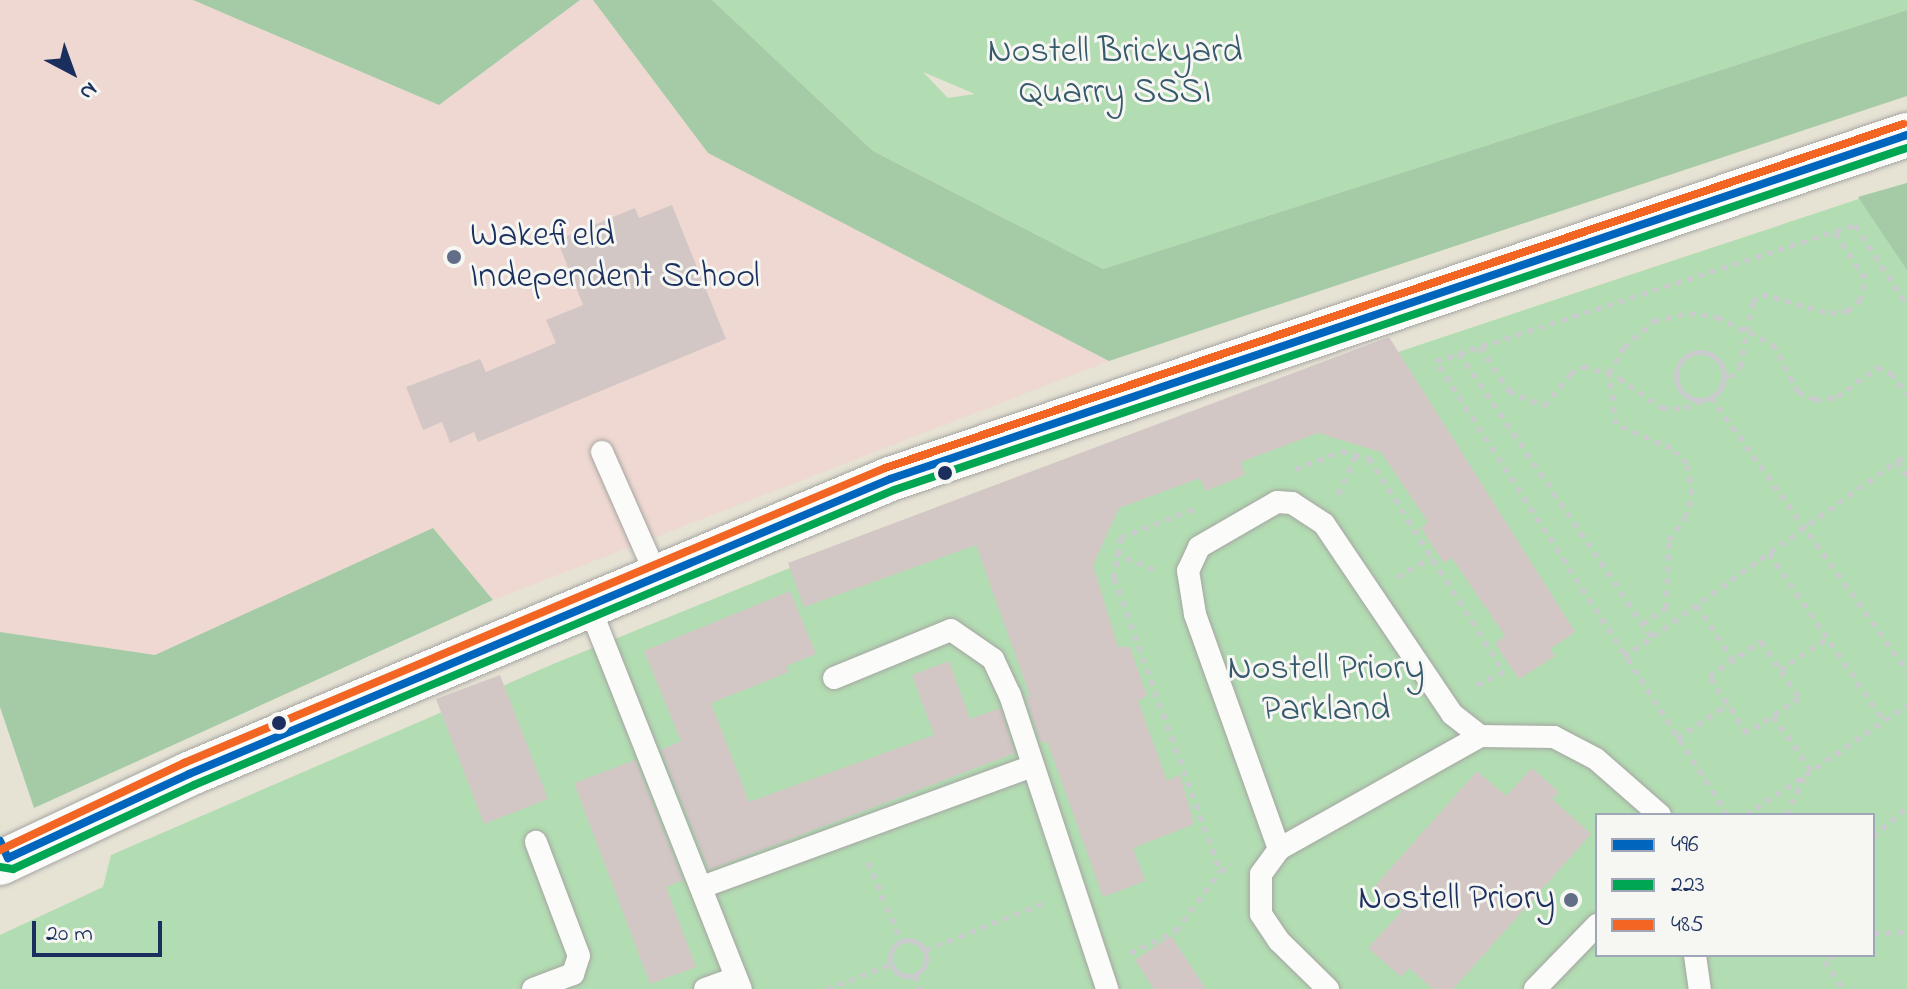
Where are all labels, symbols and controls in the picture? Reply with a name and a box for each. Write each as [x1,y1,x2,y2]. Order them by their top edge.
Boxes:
park label: Nostell Brickyard Quarry SSSI [987,30,1243,115]
north arrow [32,32,112,112]
text: N [72,73,104,107]
place label: Wakefield Independent School [470,214,760,299]
marker: Wakefield Independent School [445,248,463,266]
unlabelled marker [937,465,953,481]
park label: Nostell Priory Parkland [1228,647,1424,732]
unlabelled marker [271,715,287,731]
legend [1595,813,1875,957]
text: 496 [1671,828,1699,863]
text: 223 [1671,868,1705,903]
place label: Nostell Priory [1358,878,1555,922]
marker: Nostell Priory [1562,891,1580,909]
scale bar [36,905,166,955]
text: 485 [1671,908,1704,943]
text: 20 m [46,917,93,952]

